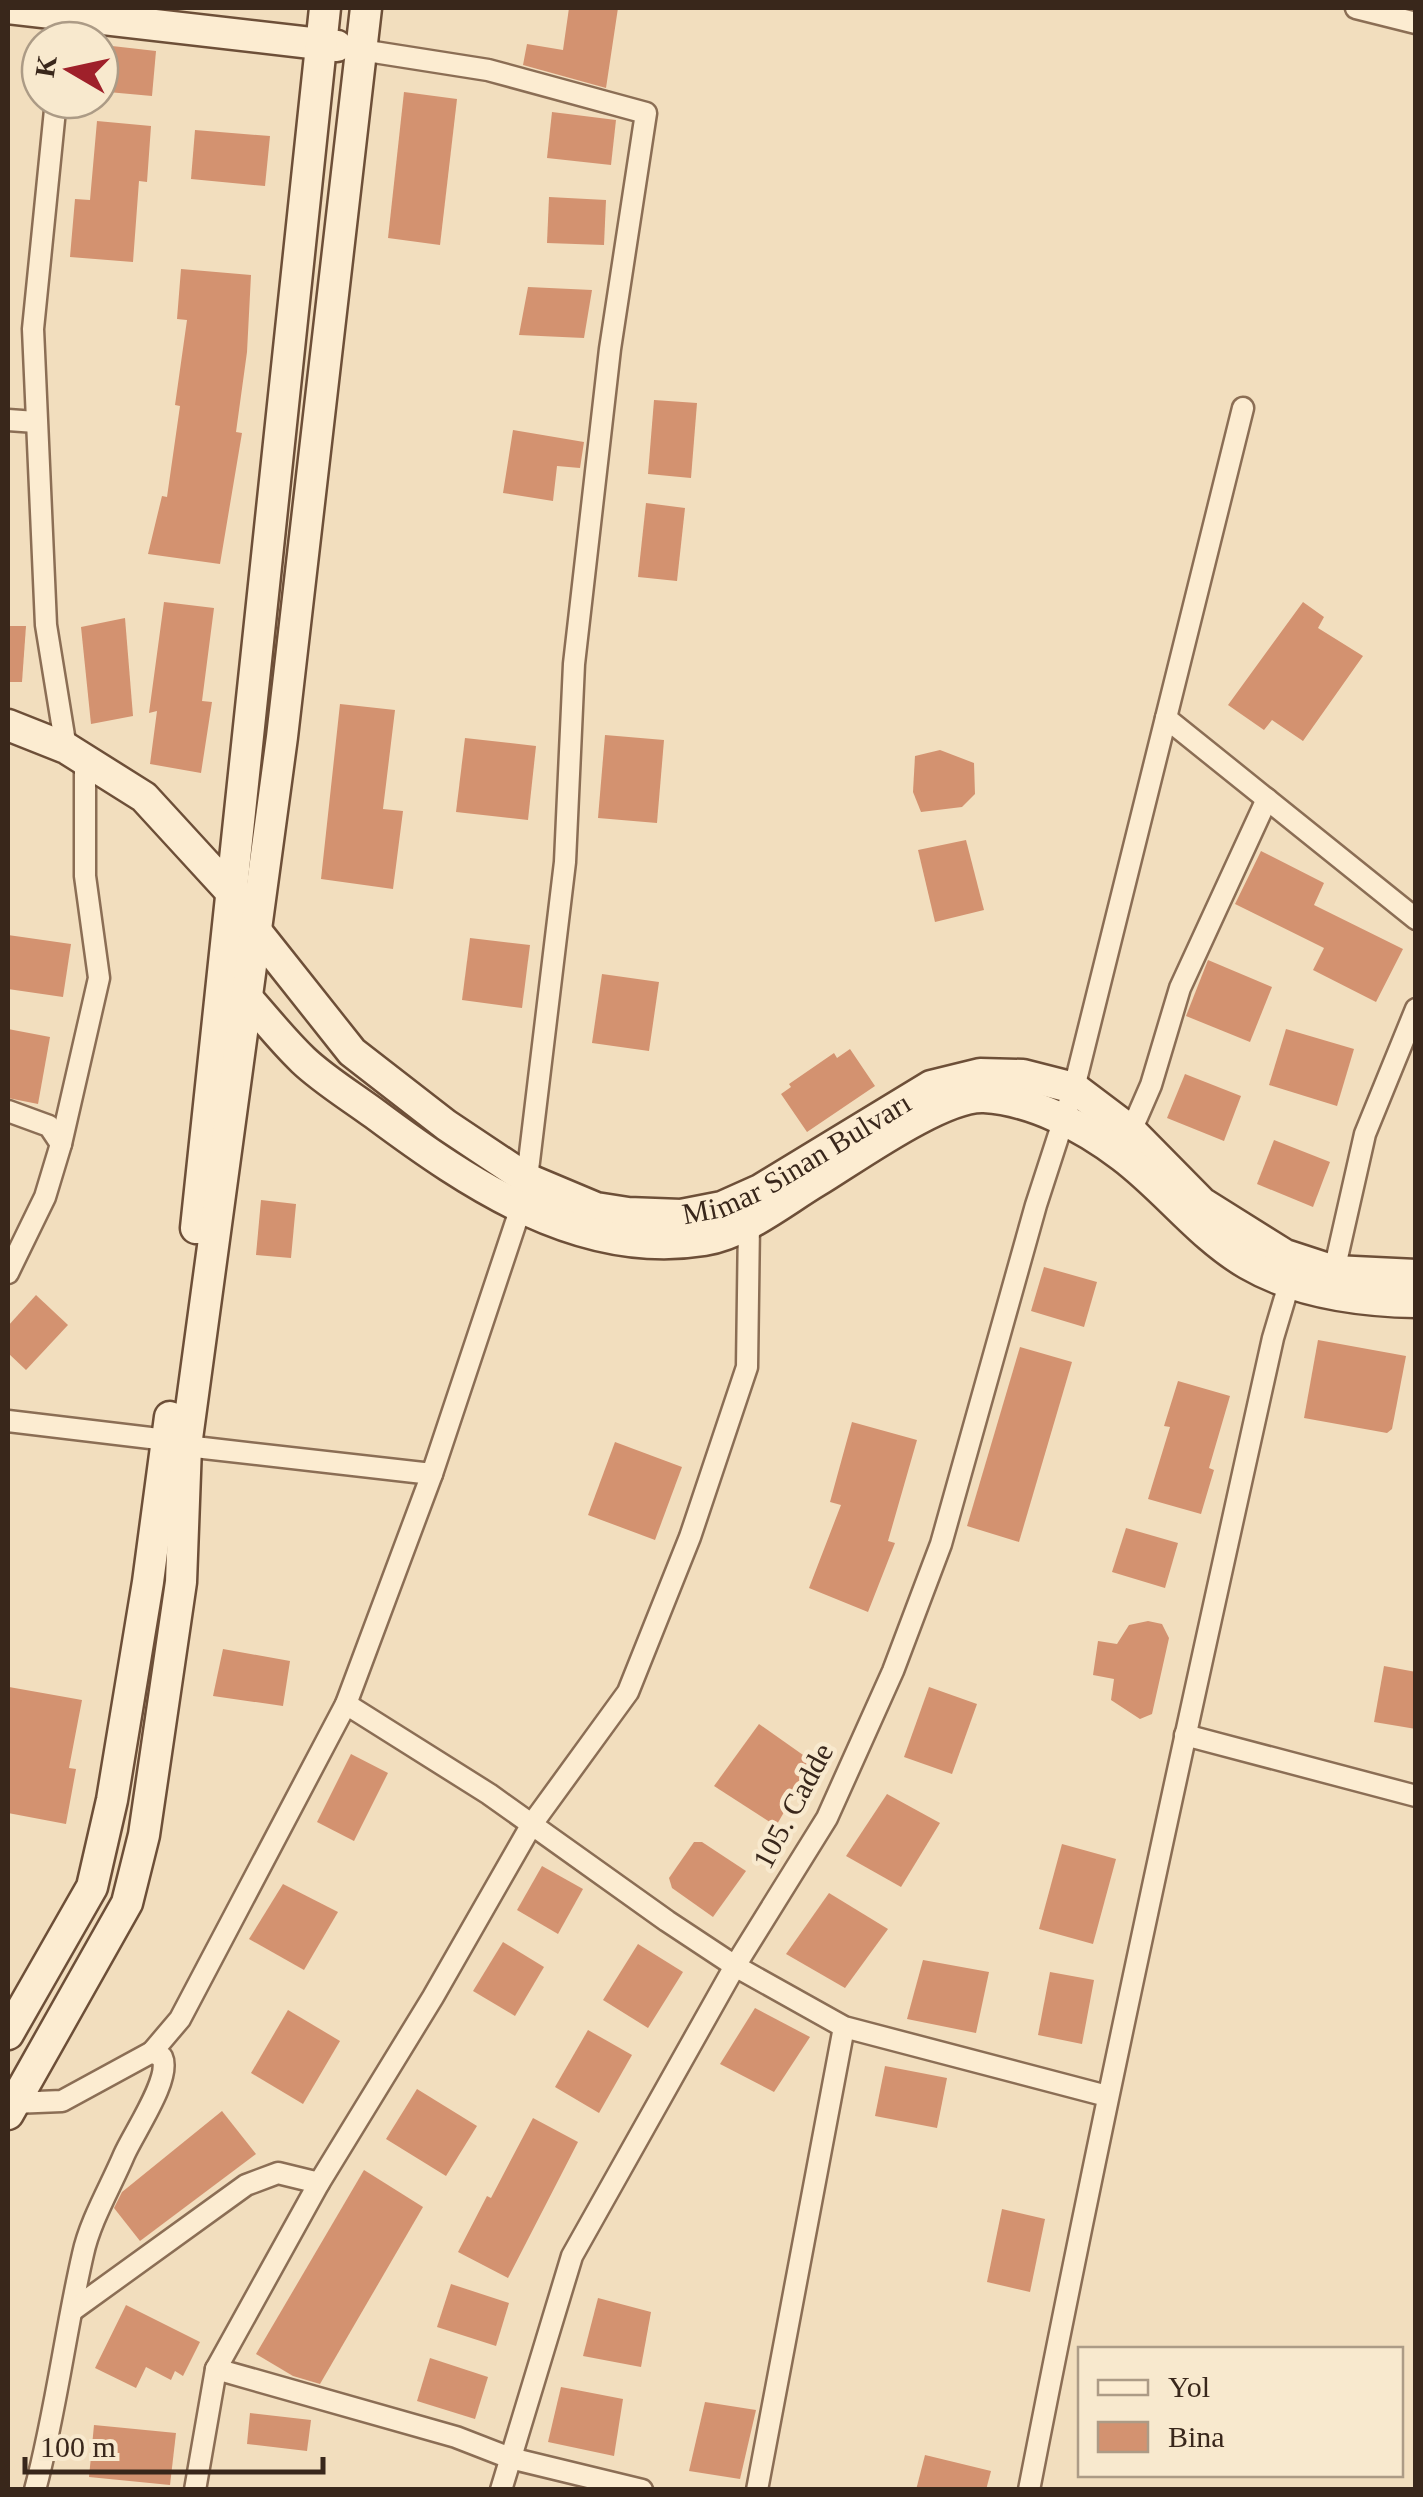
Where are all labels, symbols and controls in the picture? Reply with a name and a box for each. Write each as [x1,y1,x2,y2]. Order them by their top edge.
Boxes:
north arrow [20,20,120,120]
text: K [29,53,63,79]
street label: Mimar Sinan Bulvarı [679,1085,916,1230]
street label: 105. Cadde [746,1738,839,1874]
legend [1078,2347,1403,2477]
text: Yol [1168,2370,1210,2403]
scale bar [25,2412,322,2474]
text: Bina [1168,2420,1225,2453]
text: 100 m [40,2430,116,2463]

